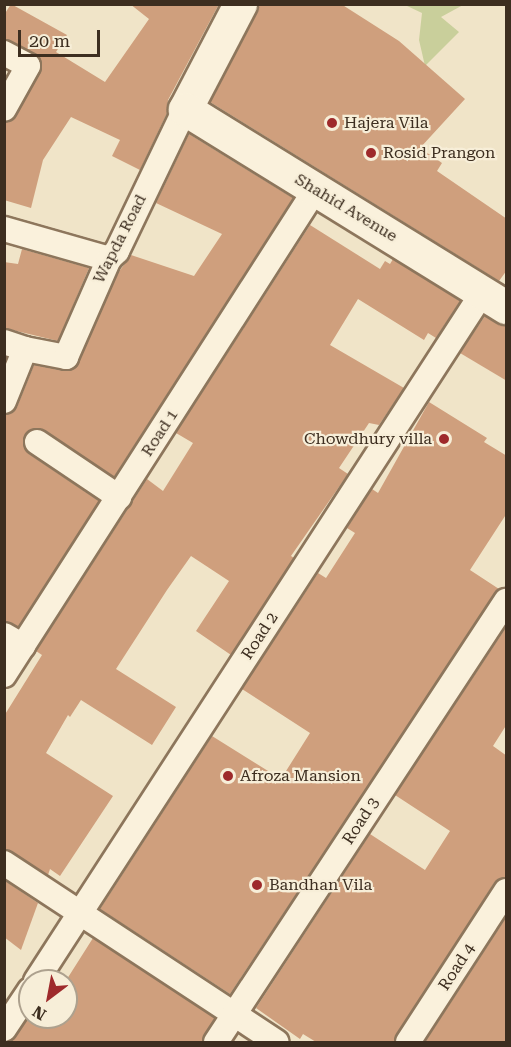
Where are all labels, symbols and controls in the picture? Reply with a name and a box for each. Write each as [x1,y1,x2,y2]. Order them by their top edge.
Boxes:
scale bar [21,18,104,56]
text: 20 m [29,30,70,51]
place label: Hajera Vila [344,113,428,133]
marker: Hajera Vila [325,116,339,130]
place label: Rosid Prangon [383,143,495,163]
marker: Rosid Prangon [364,146,378,160]
street label: Shahid Avenue [291,170,401,246]
street label: Wapda Road [89,191,151,287]
street label: Road 1 [138,406,182,460]
place label: Chowdhury villa [304,429,432,449]
marker: Chowdhury villa [437,432,451,446]
street label: Road 2 [238,609,282,663]
place label: Afroza Mansion [240,766,361,786]
marker: Afroza Mansion [221,769,235,783]
street label: Road 3 [339,794,383,848]
place label: Bandhan Vila [269,875,372,895]
marker: Bandhan Vila [250,878,264,892]
street label: Road 4 [435,940,479,994]
north arrow [18,969,78,1029]
text: N [29,1002,50,1024]

